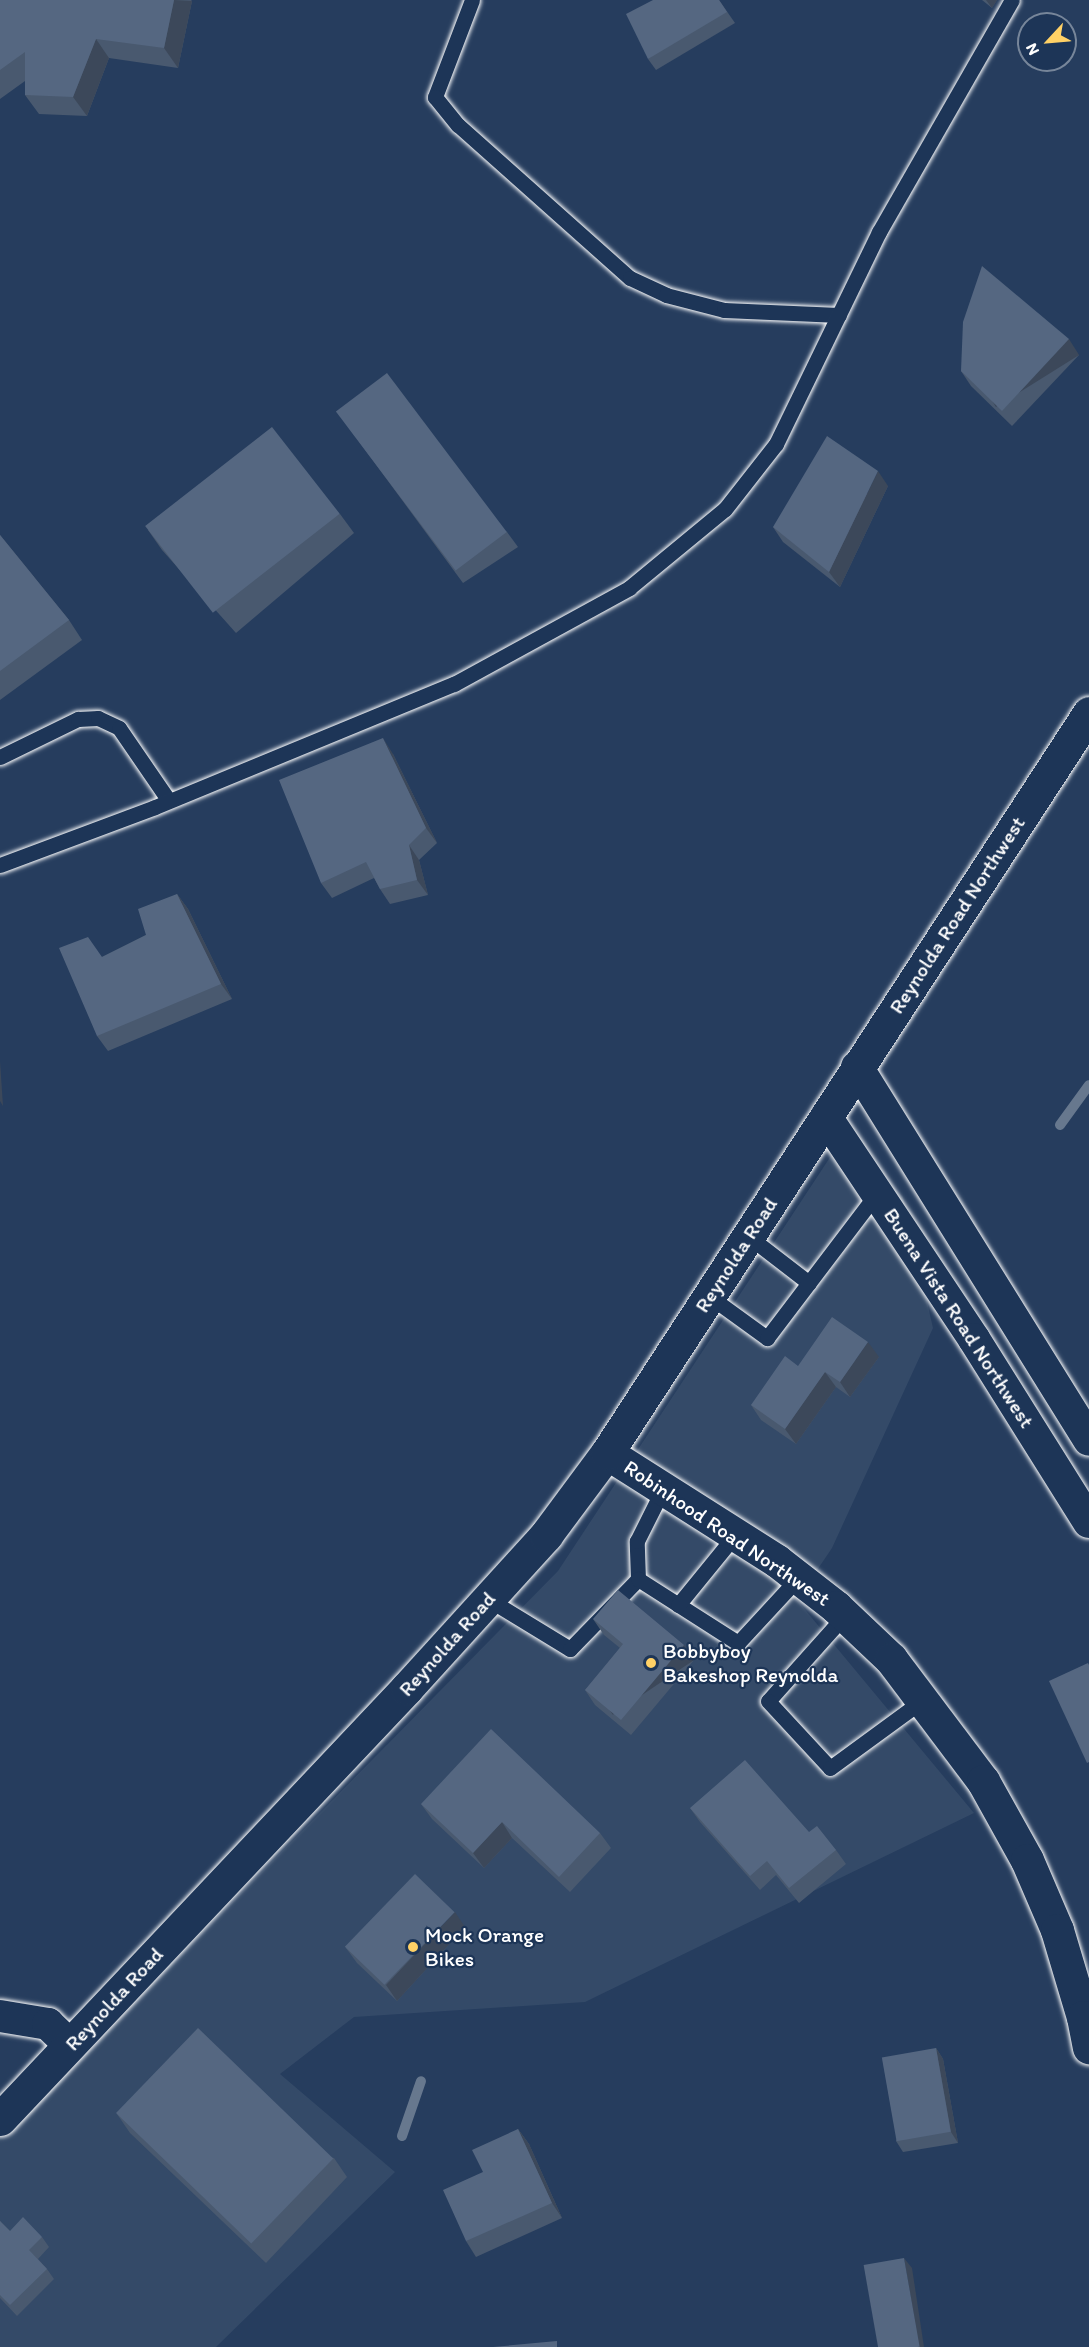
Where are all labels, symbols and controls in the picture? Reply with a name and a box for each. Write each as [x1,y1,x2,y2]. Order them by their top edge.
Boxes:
north arrow [1017,12,1077,72]
text: N [1021,40,1043,58]
street label: Reynolda Road Northwest [883,811,1031,1019]
street label: Reynolda Road [689,1193,783,1317]
street label: Buena Vista Road Northwest [879,1204,1039,1432]
street label: Robinhood Road Northwest [619,1454,835,1612]
street label: Reynolda Road [393,1586,501,1702]
place label: Bobbyboy Bakeshop Reynolda [663,1638,838,1688]
marker: Bobbyboy Bakeshop Reynolda [644,1656,658,1670]
place label: Mock Orange Bikes [425,1922,544,1972]
marker: Mock Orange Bikes [406,1940,420,1954]
street label: Reynolda Road [60,1942,168,2056]

